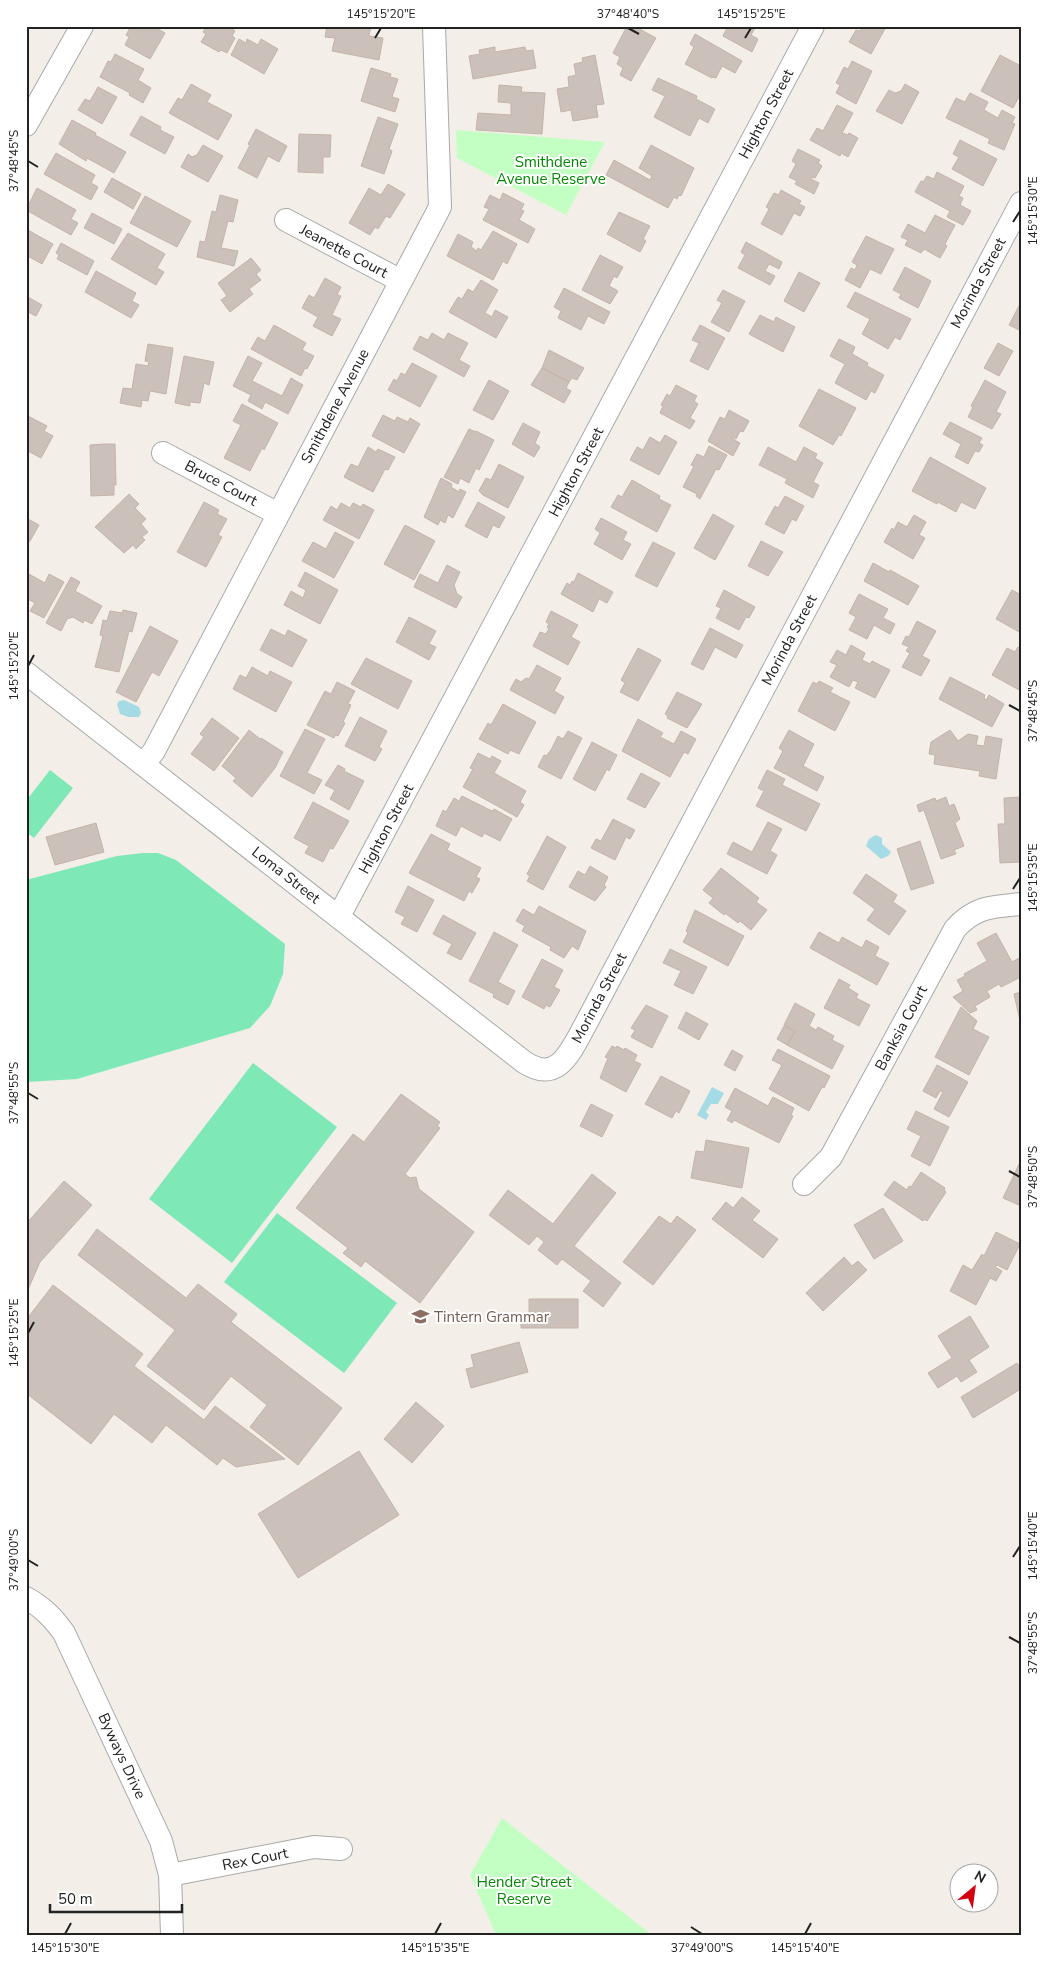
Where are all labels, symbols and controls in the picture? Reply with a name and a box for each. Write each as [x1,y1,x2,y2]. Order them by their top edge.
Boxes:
text: 145°15'20"E [346,6,416,22]
text: 37°48'40"S [597,6,659,22]
text: 145°15'25"E [716,6,786,22]
street label: Highton Street [734,65,798,162]
text: 37°48'45"S [6,130,22,192]
park label: Smithdene Avenue Reserve [496,152,606,189]
text: 145°15'30"E [1025,176,1041,246]
street label: Jeanette Court [296,219,392,283]
street label: Morinda Street [946,233,1011,332]
street label: Smithdene Avenue [296,345,374,467]
street label: Highton Street [544,423,608,520]
street label: Bruce Court [181,455,262,511]
street label: Morinda Street [757,590,822,689]
text: 145°15'20"E [6,631,22,701]
text: 37°48'45"S [1025,680,1041,742]
street label: Highton Street [354,780,418,877]
street label: Loma Street [248,842,325,909]
text: 145°15'35"E [1025,843,1041,913]
street label: Morinda Street [567,948,632,1047]
street label: Banksia Court [870,981,932,1074]
text: 37°48'55"S [6,1062,22,1124]
text: 37°48'50"S [1025,1146,1041,1208]
text: 145°15'25"E [6,1298,22,1368]
school or university icon: Tintern Grammar [410,1307,430,1327]
place label: Tintern Grammar [434,1307,550,1327]
text: 145°15'40"E [1025,1511,1041,1581]
text: 37°49'00"S [6,1529,22,1591]
text: 37°48'55"S [1025,1612,1041,1674]
street label: Byways Drive [93,1710,151,1802]
street label: Rex Court [220,1843,290,1875]
north arrow [950,1864,1000,1914]
text: N [971,1866,989,1888]
park label: Hender Street Reserve [477,1872,572,1909]
scale bar [50,1881,182,1913]
text: 50 m [58,1889,93,1909]
text: 145°15'30"E [30,1940,100,1956]
text: 145°15'35"E [400,1940,470,1956]
text: 37°49'00"S [671,1940,733,1956]
text: 145°15'40"E [770,1940,840,1956]

